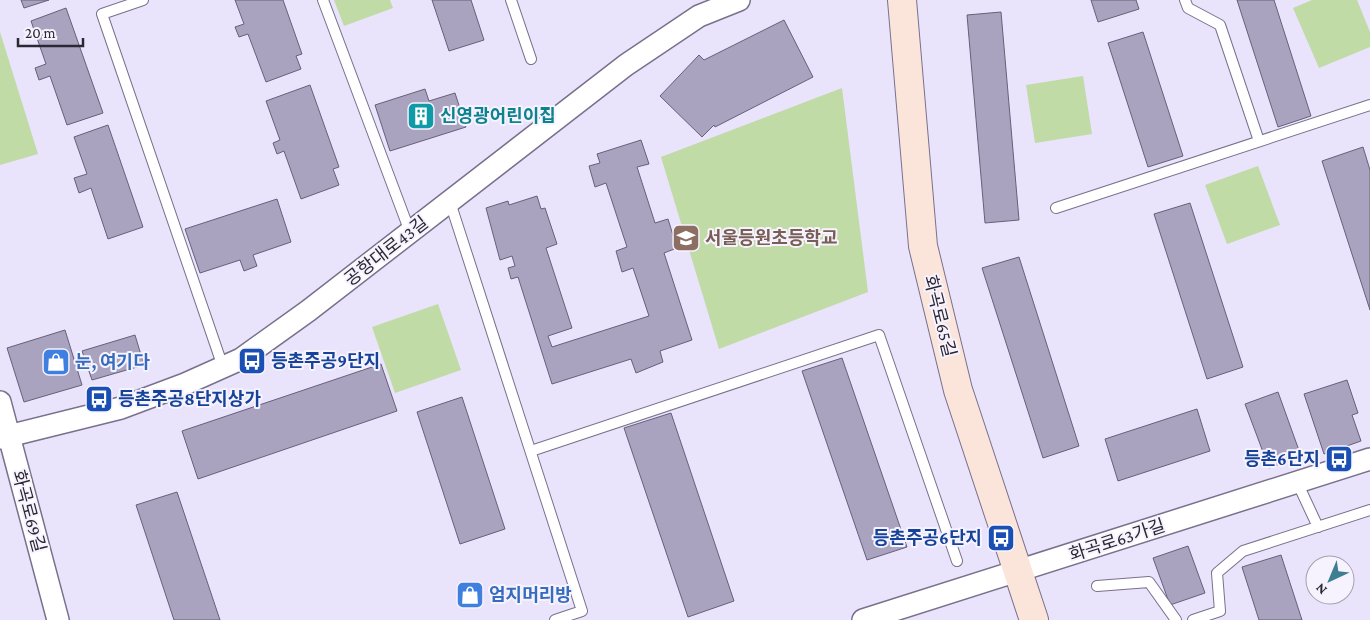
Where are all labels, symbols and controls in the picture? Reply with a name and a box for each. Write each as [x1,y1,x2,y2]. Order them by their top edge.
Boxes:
scale bar [18,15,82,47]
text: 20 m [25,25,56,41]
building icon: 신영광어린이집 [406,101,436,131]
place label: 신영광어린이집 [440,106,556,126]
street label: 공항대로43길 [340,212,432,290]
school or university icon: 서울등원초등학교 [671,223,701,253]
place label: 서울등원초등학교 [705,228,837,248]
street label: 화곡로65길 [920,273,960,359]
bus stop icon: 등촌주공9단지 [237,346,267,376]
shop icon: 눈, 여기다 [41,347,71,377]
place label: 등촌주공9단지 [271,351,380,371]
place label: 눈, 여기다 [75,352,150,372]
bus stop icon: 등촌주공8단지상가 [84,384,114,414]
place label: 등촌주공8단지상가 [118,389,261,409]
bus stop icon: 등촌6단지 [1324,444,1354,474]
place label: 등촌6단지 [1244,449,1320,469]
street label: 화곡로69길 [8,468,50,554]
street label: 화곡로63가길 [1066,515,1168,565]
bus stop icon: 등촌주공6단지 [986,523,1016,553]
place label: 등촌주공6단지 [873,528,982,548]
north arrow [1305,555,1355,605]
shop icon: 엄지머리방 [455,580,485,610]
text: N [1312,580,1330,598]
place label: 엄지머리방 [489,585,572,605]

